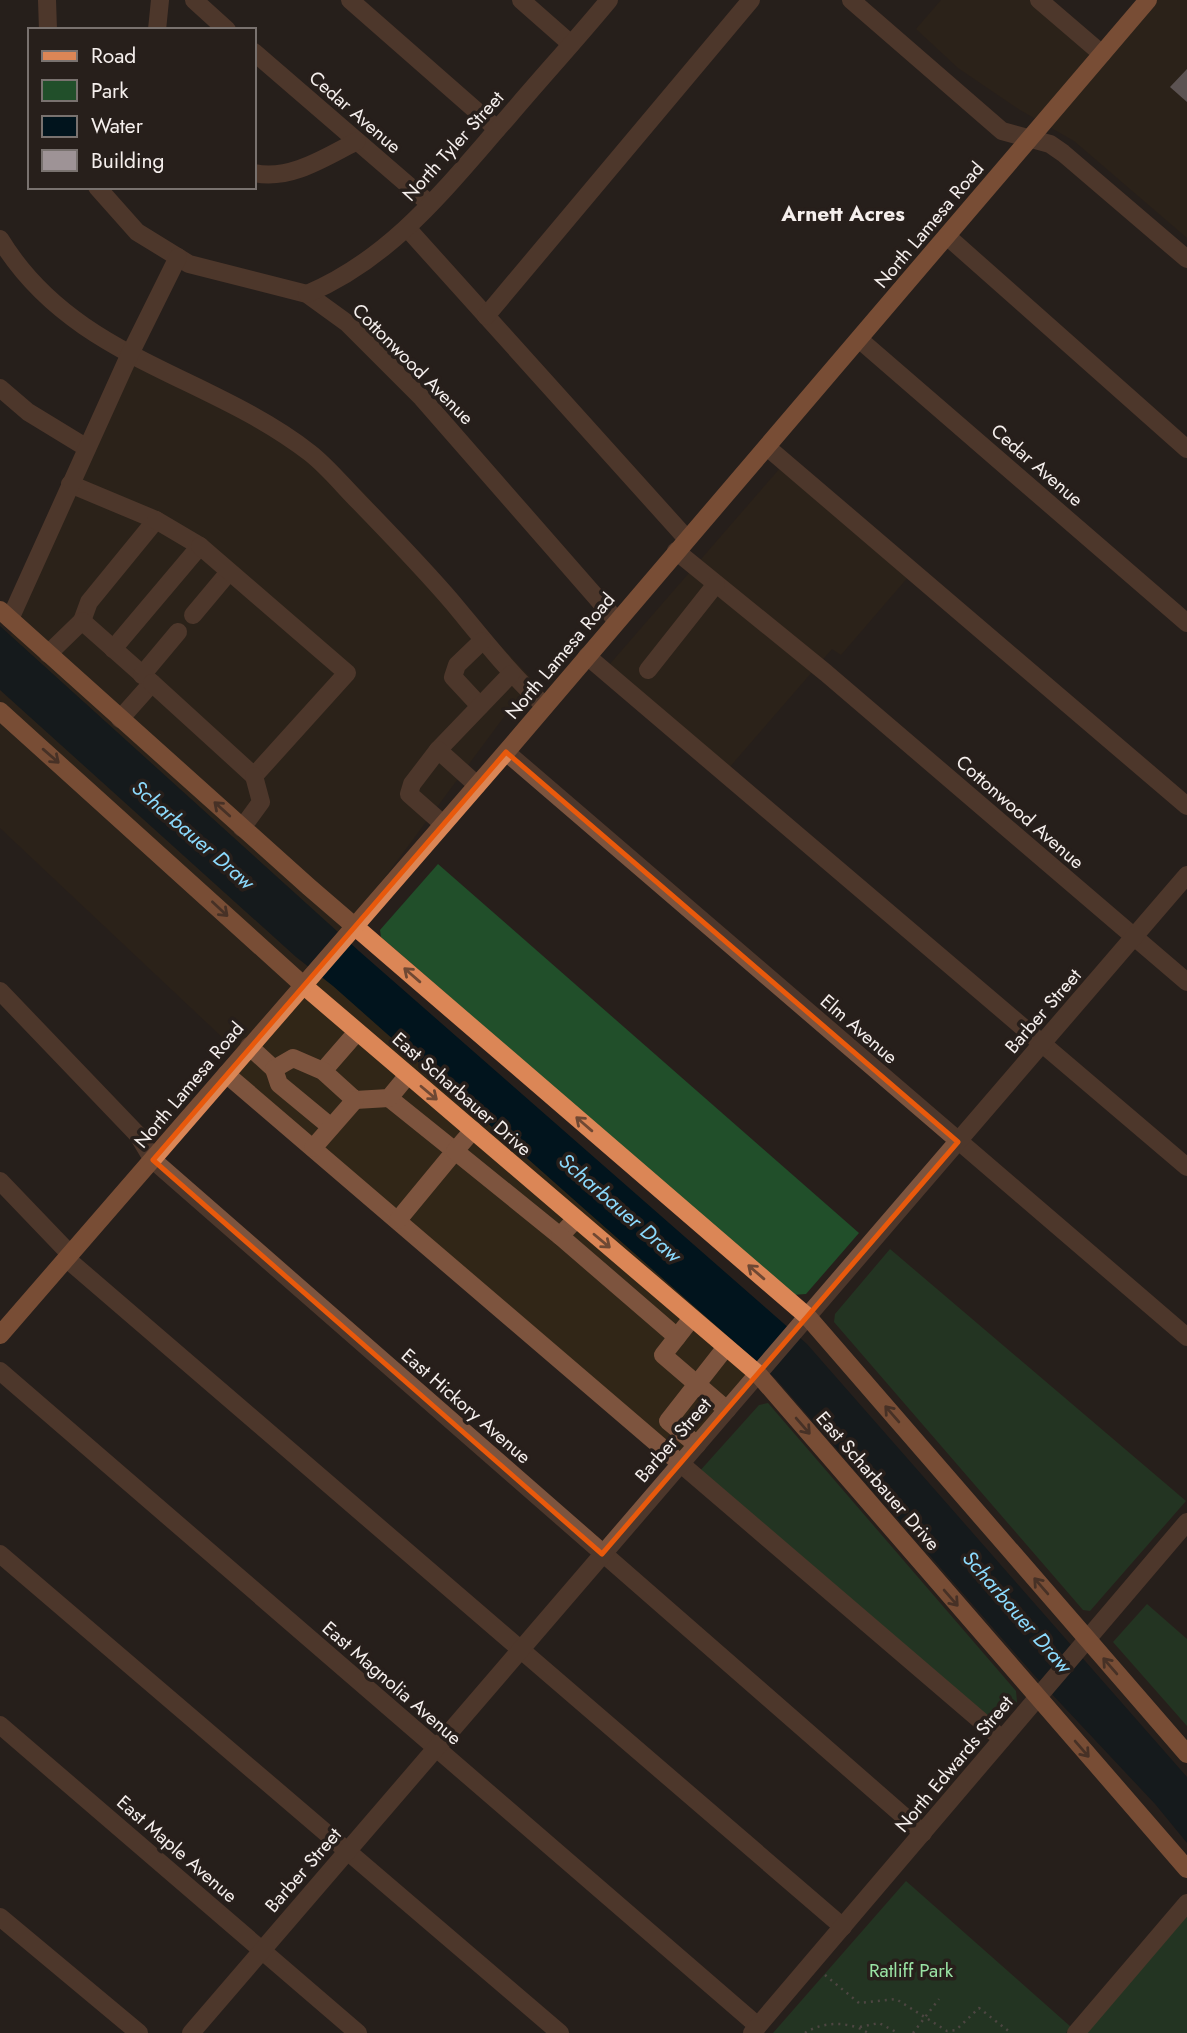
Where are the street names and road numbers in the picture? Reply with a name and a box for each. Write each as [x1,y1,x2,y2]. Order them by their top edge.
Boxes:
street label: Cedar Avenue [303,64,407,160]
street label: North Tyler Street [396,85,510,207]
street label: North Lamesa Road [868,156,990,294]
street label: Cottonwood Avenue [346,297,480,431]
street label: Cedar Avenue [985,417,1089,513]
street label: North Lamesa Road [499,587,621,725]
street label: Cottonwood Avenue [950,749,1090,875]
street label: Barber Street [999,962,1088,1059]
street label: Elm Avenue [814,988,904,1070]
street label: North Lamesa Road [128,1016,250,1154]
street label: East Scharbauer Drive [386,1026,538,1162]
street label: East Hickory Avenue [395,1342,537,1470]
street label: Barber Street [629,1391,718,1488]
street label: East Scharbauer Drive [810,1405,946,1557]
street label: East Magnolia Avenue [317,1615,468,1751]
street label: North Edwards Street [889,1689,1020,1838]
street label: East Maple Avenue [111,1789,243,1909]
street label: Barber Street [259,1821,348,1918]

